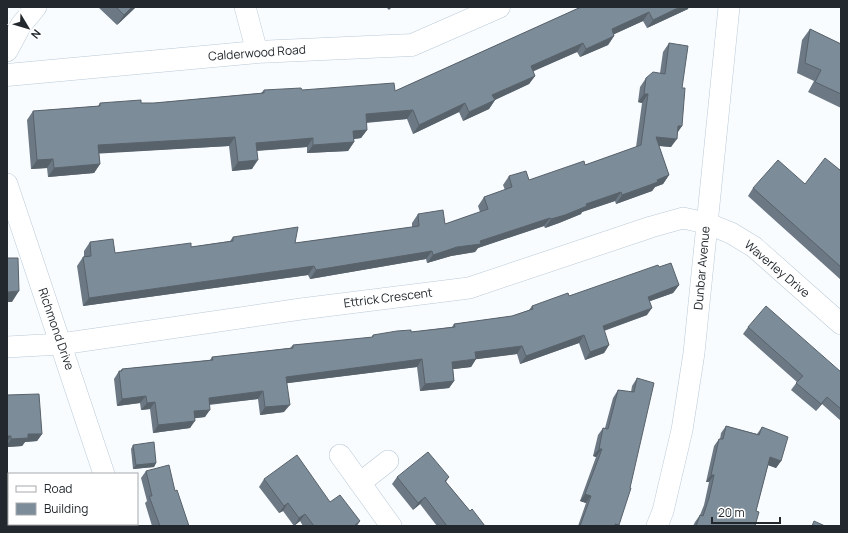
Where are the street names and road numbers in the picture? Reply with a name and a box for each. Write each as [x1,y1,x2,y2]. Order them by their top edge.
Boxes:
street label: Calderwood Road [208,41,306,64]
street label: Dunbar Avenue [689,225,714,310]
street label: Waverley Drive [741,236,814,301]
street label: Ettrick Crescent [343,284,433,311]
street label: Richmond Drive [34,285,79,372]

